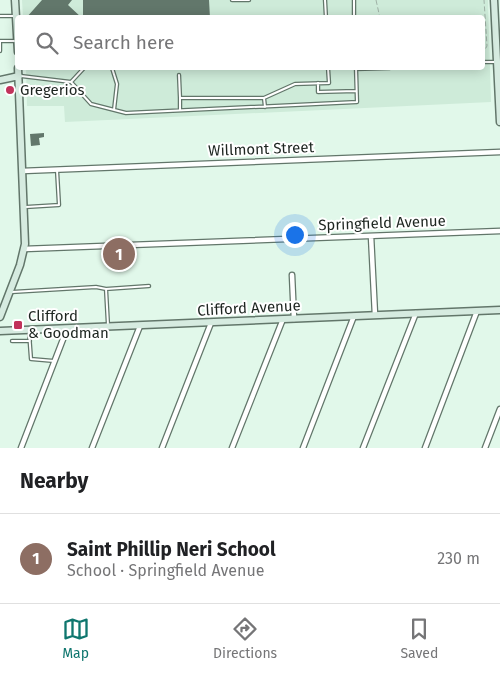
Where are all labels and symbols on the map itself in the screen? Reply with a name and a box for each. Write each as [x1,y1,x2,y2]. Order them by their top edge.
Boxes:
place label: Gregerios [20,81,85,99]
marker: Gregerios [4,84,16,96]
street label: Willmont Street [208,138,315,160]
street label: Springfield Avenue [318,212,446,234]
your location [282,222,308,248]
pin: 1 [103,235,135,273]
street label: Clifford Avenue [197,296,301,320]
place label: Clifford & Goodman [28,307,109,342]
marker: Clifford & Goodman [12,319,24,331]

